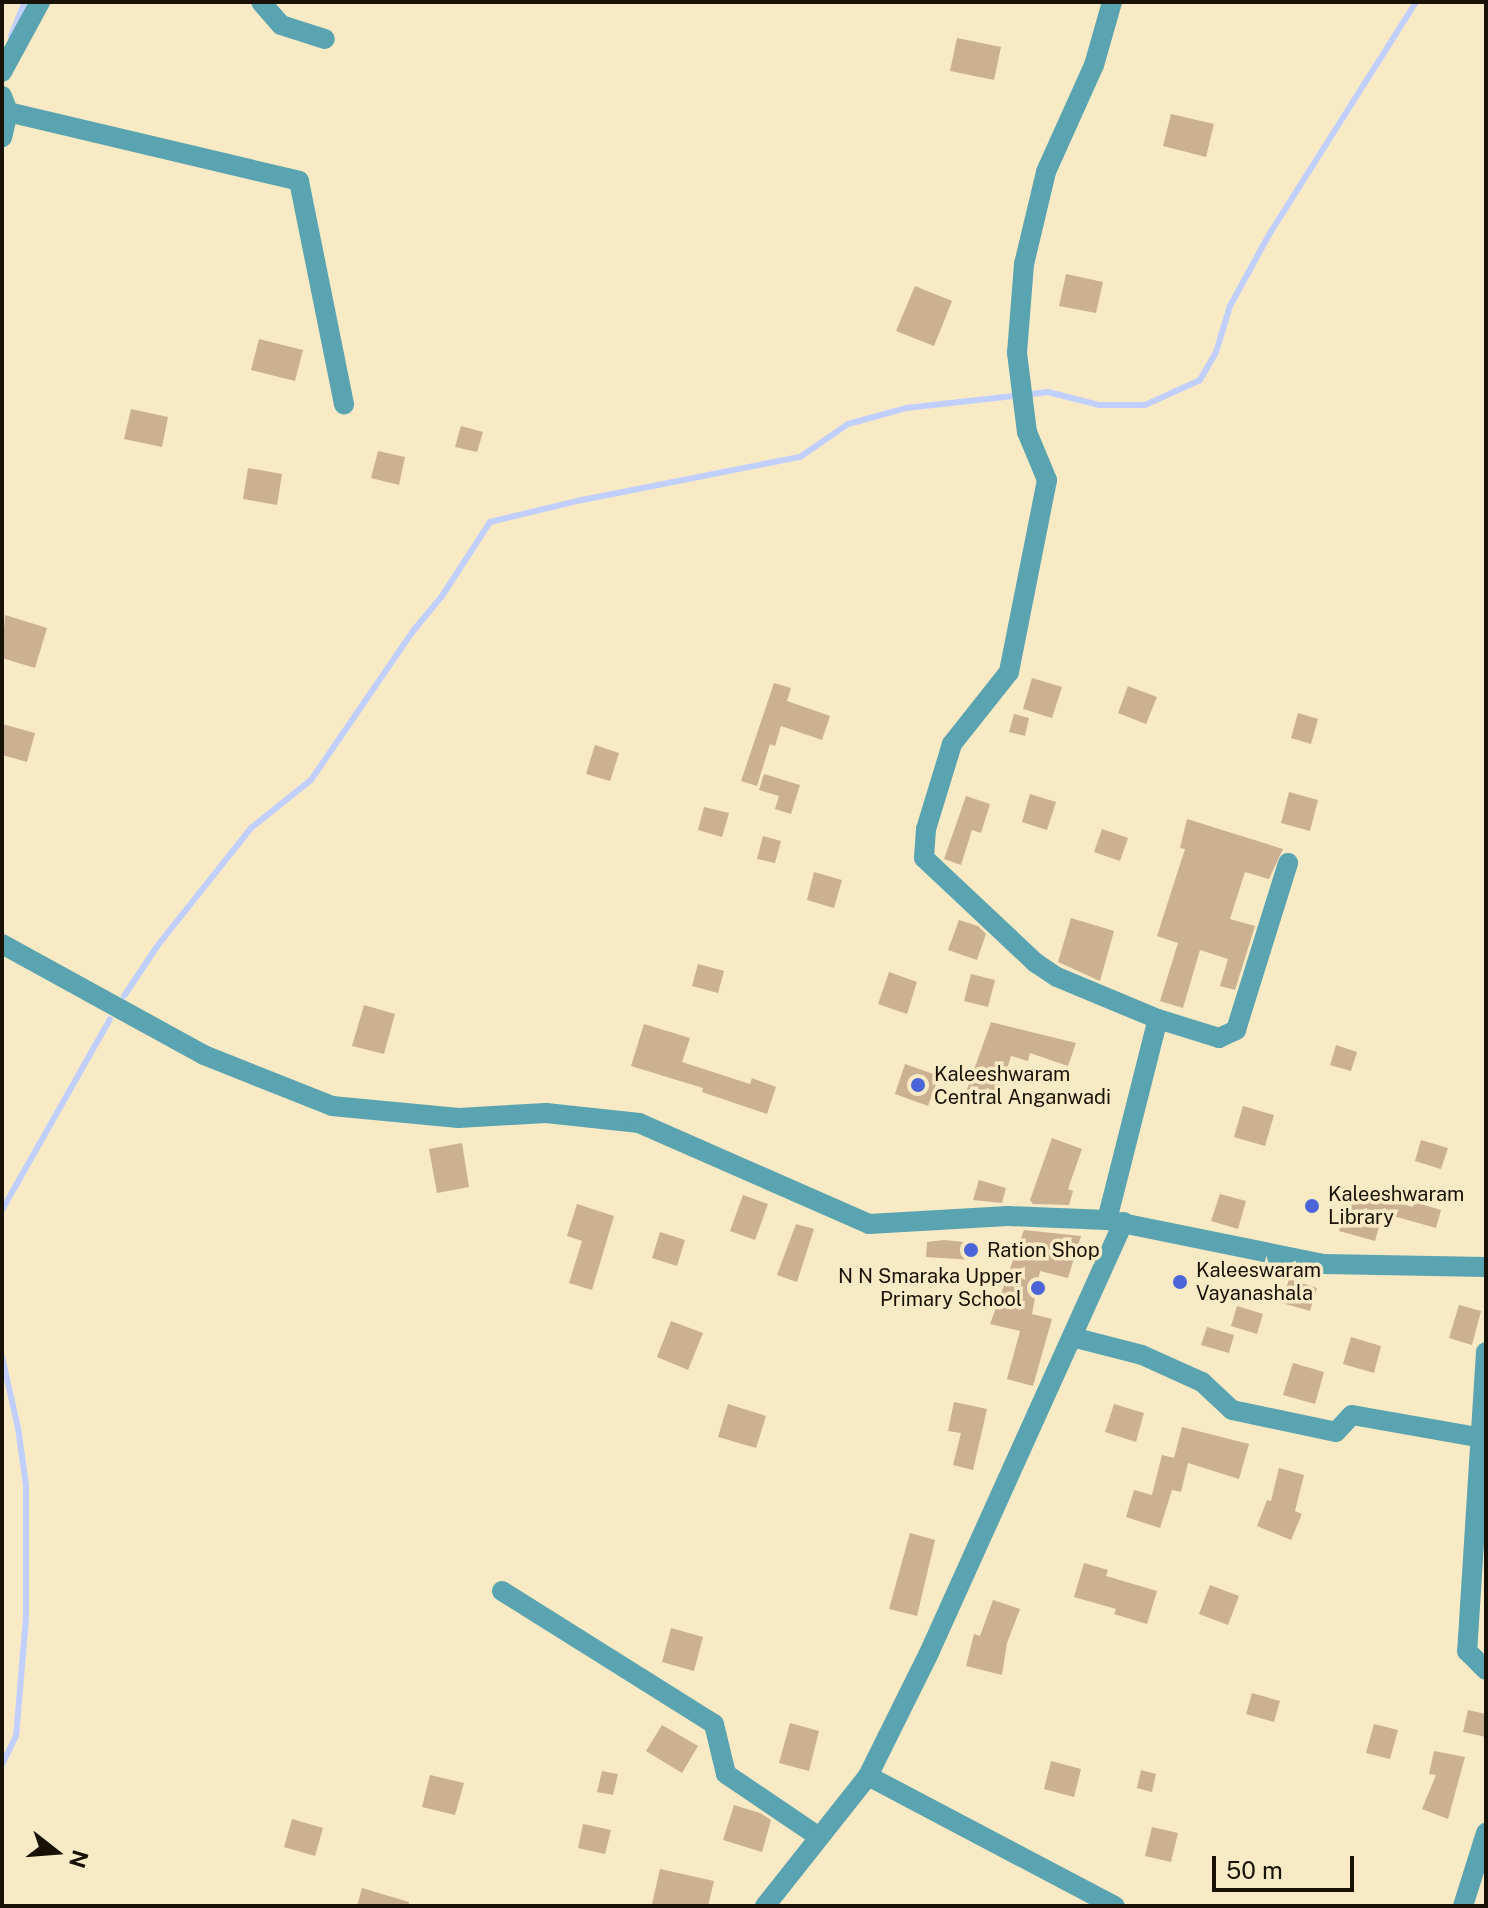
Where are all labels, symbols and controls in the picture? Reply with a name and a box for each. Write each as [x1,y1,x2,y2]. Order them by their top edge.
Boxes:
place label: Kaleeshwaram Central Anganwadi [934,1062,1111,1109]
marker: Kaleeshwaram Central Anganwadi [909,1076,927,1094]
place label: Kaleeshwaram Library [1328,1182,1464,1229]
marker: Kaleeshwaram Library [1303,1197,1321,1215]
place label: Ration Shop [987,1238,1100,1262]
marker: Ration Shop [962,1241,980,1259]
place label: Kaleeswaram Vayanashala [1196,1258,1321,1305]
place label: N N Smaraka Upper Primary School [838,1264,1022,1311]
marker: Kaleeswaram Vayanashala [1171,1273,1189,1291]
marker: N N Smaraka Upper Primary School [1029,1279,1047,1297]
north arrow [16,1812,96,1892]
scale bar [1216,1840,1358,1890]
text: N [64,1847,94,1871]
text: 50 m [1226,1856,1283,1884]

